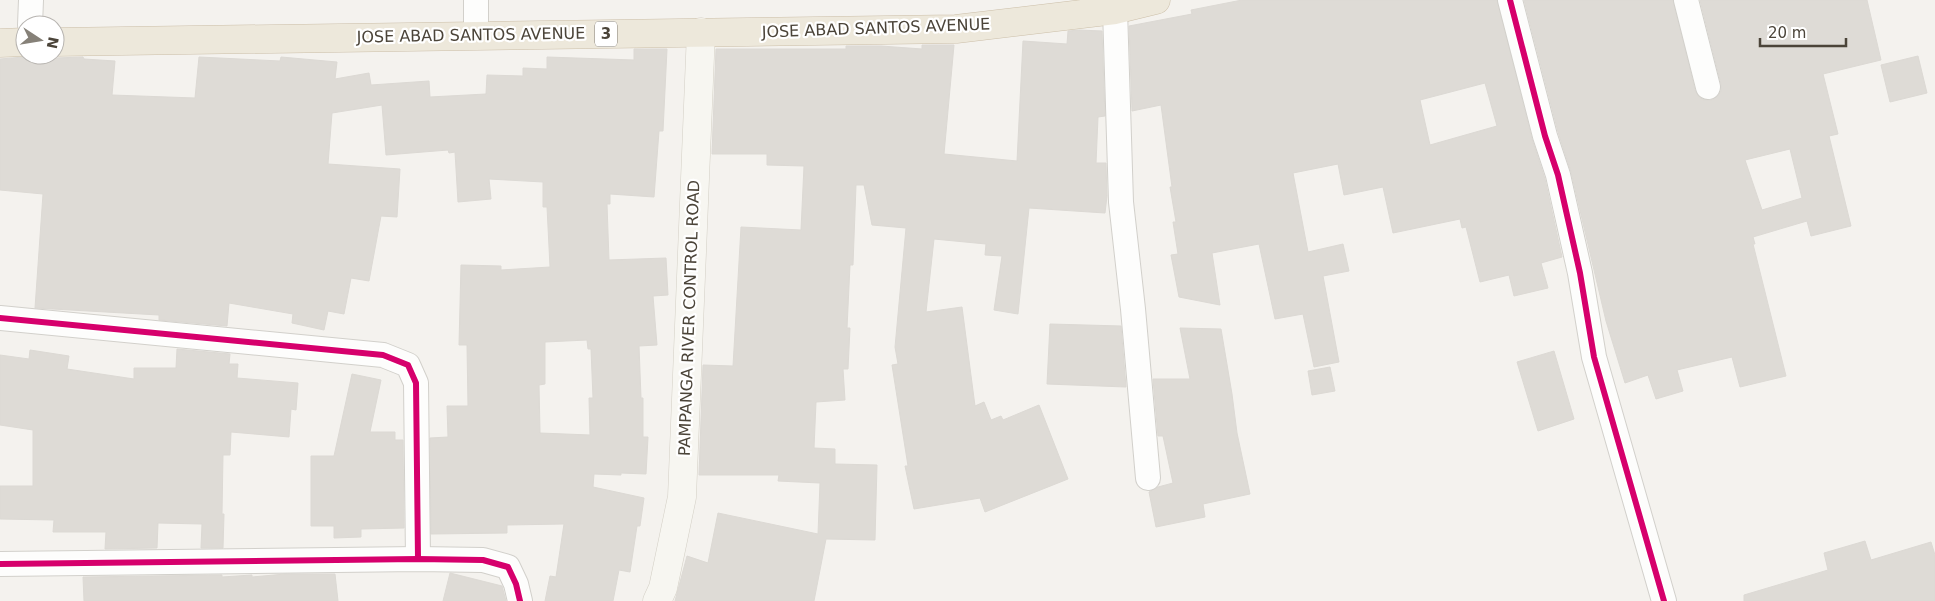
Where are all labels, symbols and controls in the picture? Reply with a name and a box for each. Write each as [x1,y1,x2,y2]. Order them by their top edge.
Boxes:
north arrow [15,15,65,65]
street label: JOSE ABAD SANTOS AVENUE [760,15,991,42]
scale bar [1760,15,1846,47]
road number: 3 [595,22,617,46]
street label: JOSE ABAD SANTOS AVENUE [356,24,585,47]
text: 20 m [1768,24,1806,42]
text: N [44,35,62,50]
street label: PAMPANGA RIVER CONTROL ROAD [675,180,703,456]

